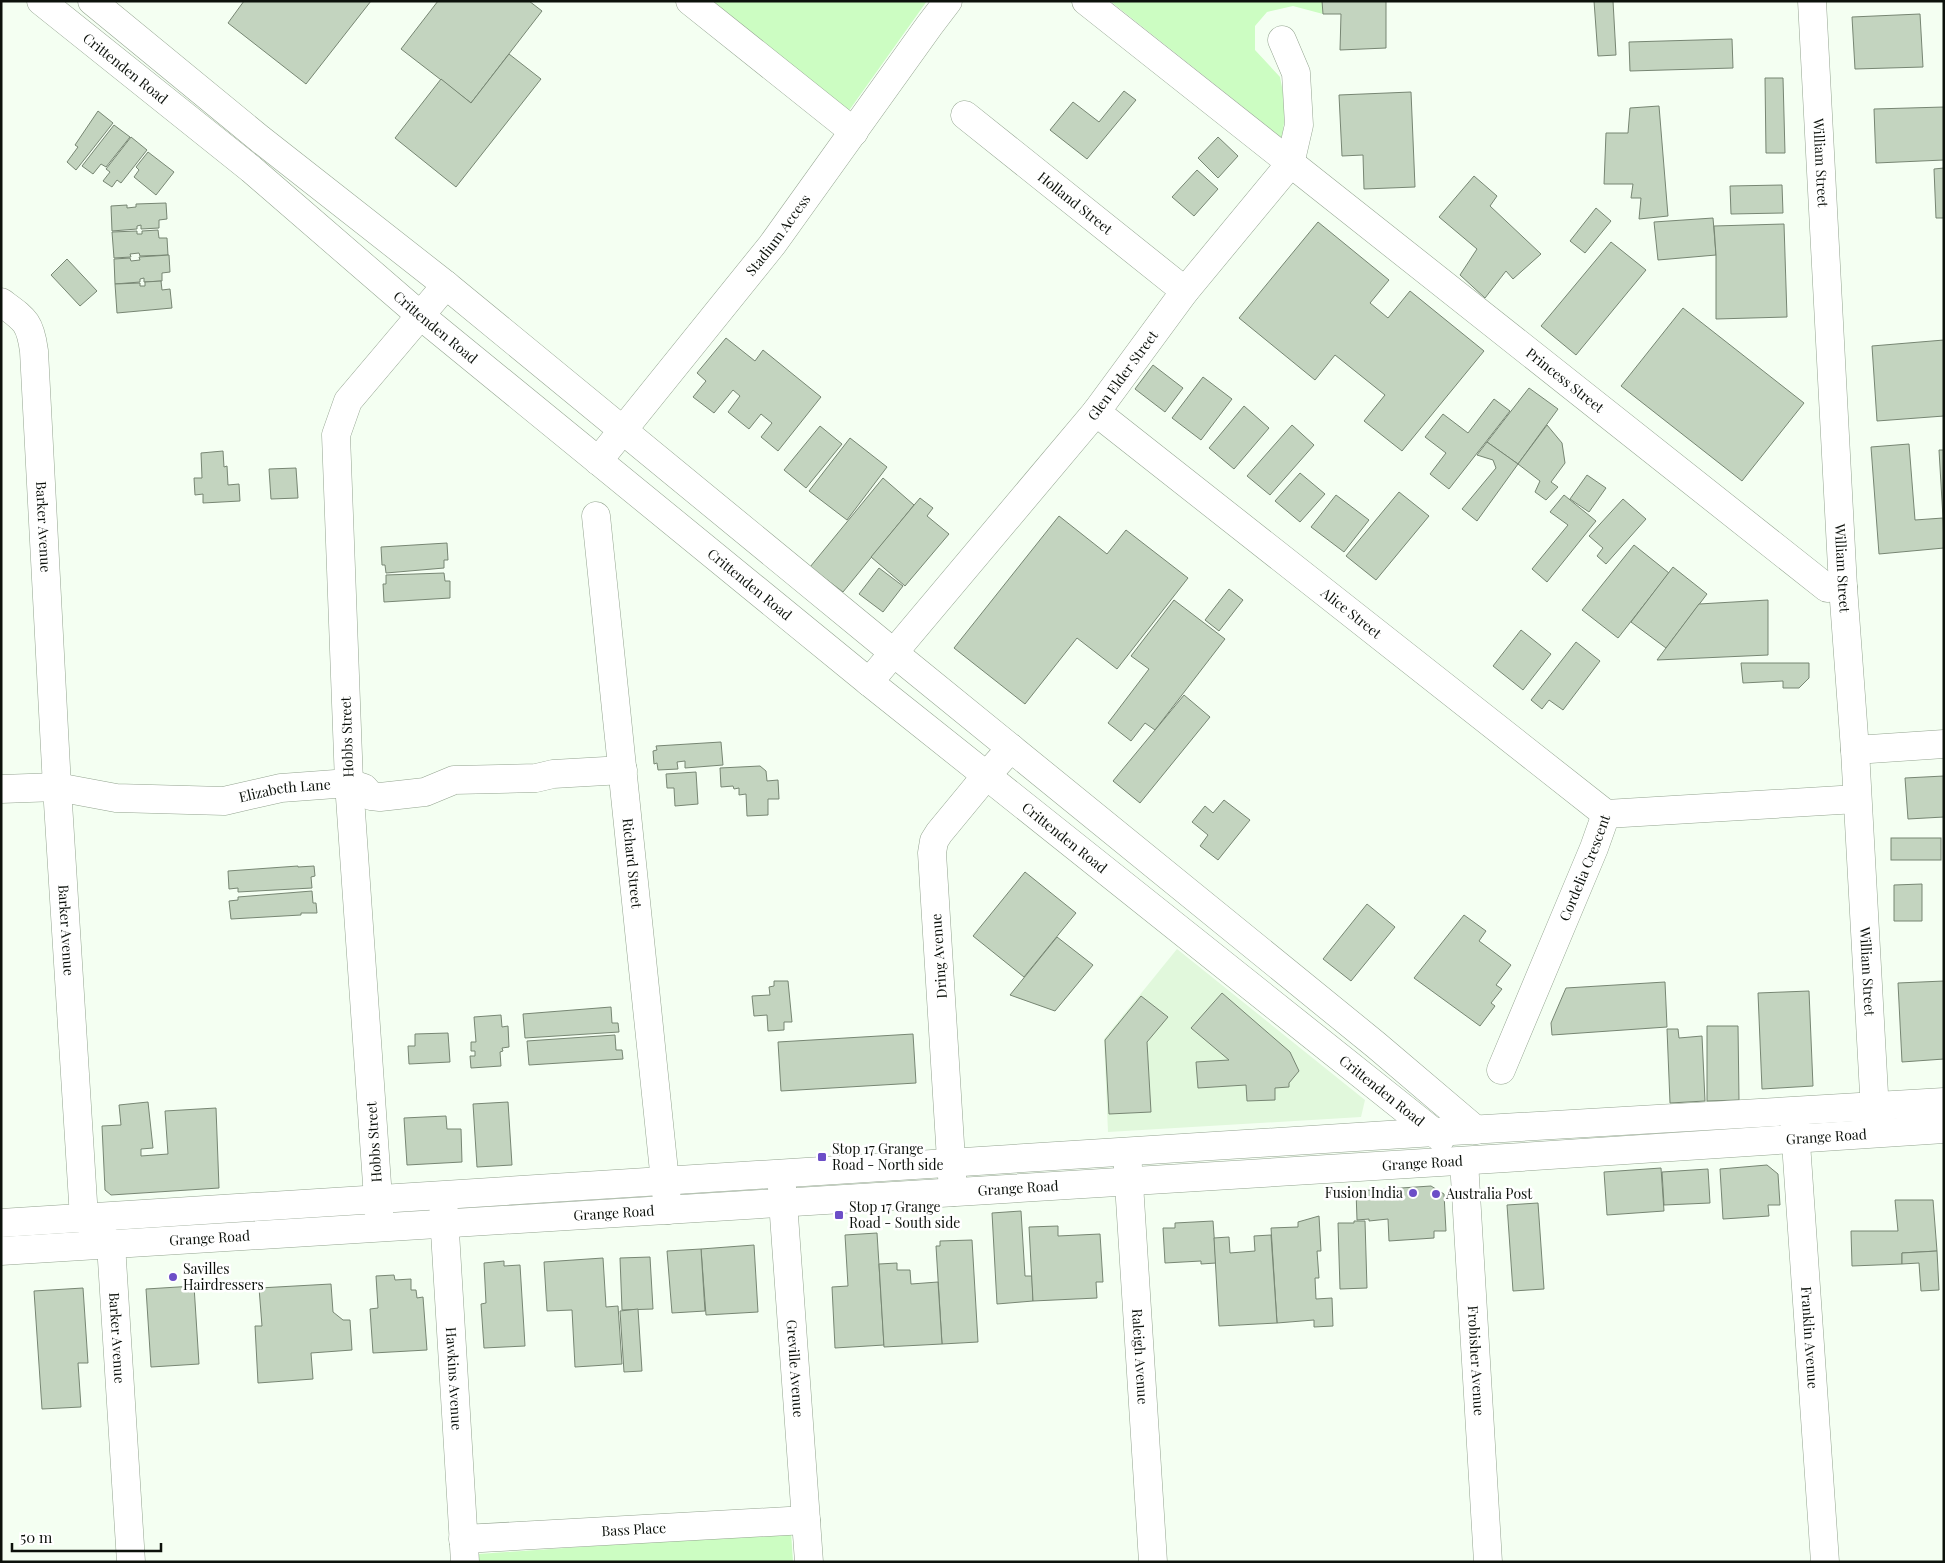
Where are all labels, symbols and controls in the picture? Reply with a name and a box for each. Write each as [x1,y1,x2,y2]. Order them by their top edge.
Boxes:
street label: Crittenden Road [79,28,172,108]
street label: William Street [1809,117,1833,209]
street label: Holland Street [1034,167,1118,239]
street label: Stadium Access [741,190,814,280]
street label: Crittenden Road [390,286,482,367]
street label: Glen Elder Street [1083,326,1162,424]
street label: Princess Street [1522,343,1609,417]
street label: Barker Avenue [32,481,56,573]
street label: William Street [1831,522,1855,614]
street label: Crittenden Road [704,544,796,624]
street label: Alice Street [1317,582,1387,643]
street label: Hobbs Street [336,695,357,778]
street label: Elizabeth Lane [237,774,331,806]
street label: Crittenden Road [1018,798,1111,877]
street label: Cordelia Crescent [1555,811,1614,924]
street label: Richard Street [618,817,647,910]
street label: Barker Avenue [54,884,79,976]
street label: Dring Avenue [926,913,951,999]
street label: William Street [1856,925,1880,1017]
street label: Crittenden Road [1336,1051,1429,1130]
street label: Hobbs Street [361,1100,386,1183]
street label: Grange Road [1785,1124,1867,1148]
place label: Stop 17 Grange Road - North side [832,1139,944,1174]
marker: Stop 17 Grange Road - North side [816,1151,828,1163]
street label: Grange Road [1381,1151,1463,1175]
street label: Grange Road [977,1176,1059,1200]
place label: Fusion India [1325,1183,1403,1202]
place label: Australia Post [1445,1184,1533,1203]
marker: Fusion India [1407,1187,1419,1199]
marker: Australia Post [1430,1188,1442,1200]
place label: Stop 17 Grange Road - South side [849,1197,960,1232]
street label: Grange Road [573,1201,655,1225]
marker: Stop 17 Grange Road - South side [833,1209,845,1221]
street label: Grange Road [169,1226,251,1250]
place label: Savilles Hairdressers [183,1259,264,1294]
marker: Savilles Hairdressers [167,1271,179,1283]
street label: Franklin Avenue [1797,1286,1823,1389]
street label: Barker Avenue [105,1292,130,1384]
street label: Frobisher Avenue [1464,1305,1489,1416]
street label: Raleigh Avenue [1128,1308,1153,1405]
street label: Greville Avenue [783,1319,809,1418]
street label: Hawkins Avenue [442,1326,467,1431]
street label: Bass Place [601,1518,667,1540]
scale bar [12,1520,161,1552]
text: 50 m [20,1527,53,1547]

